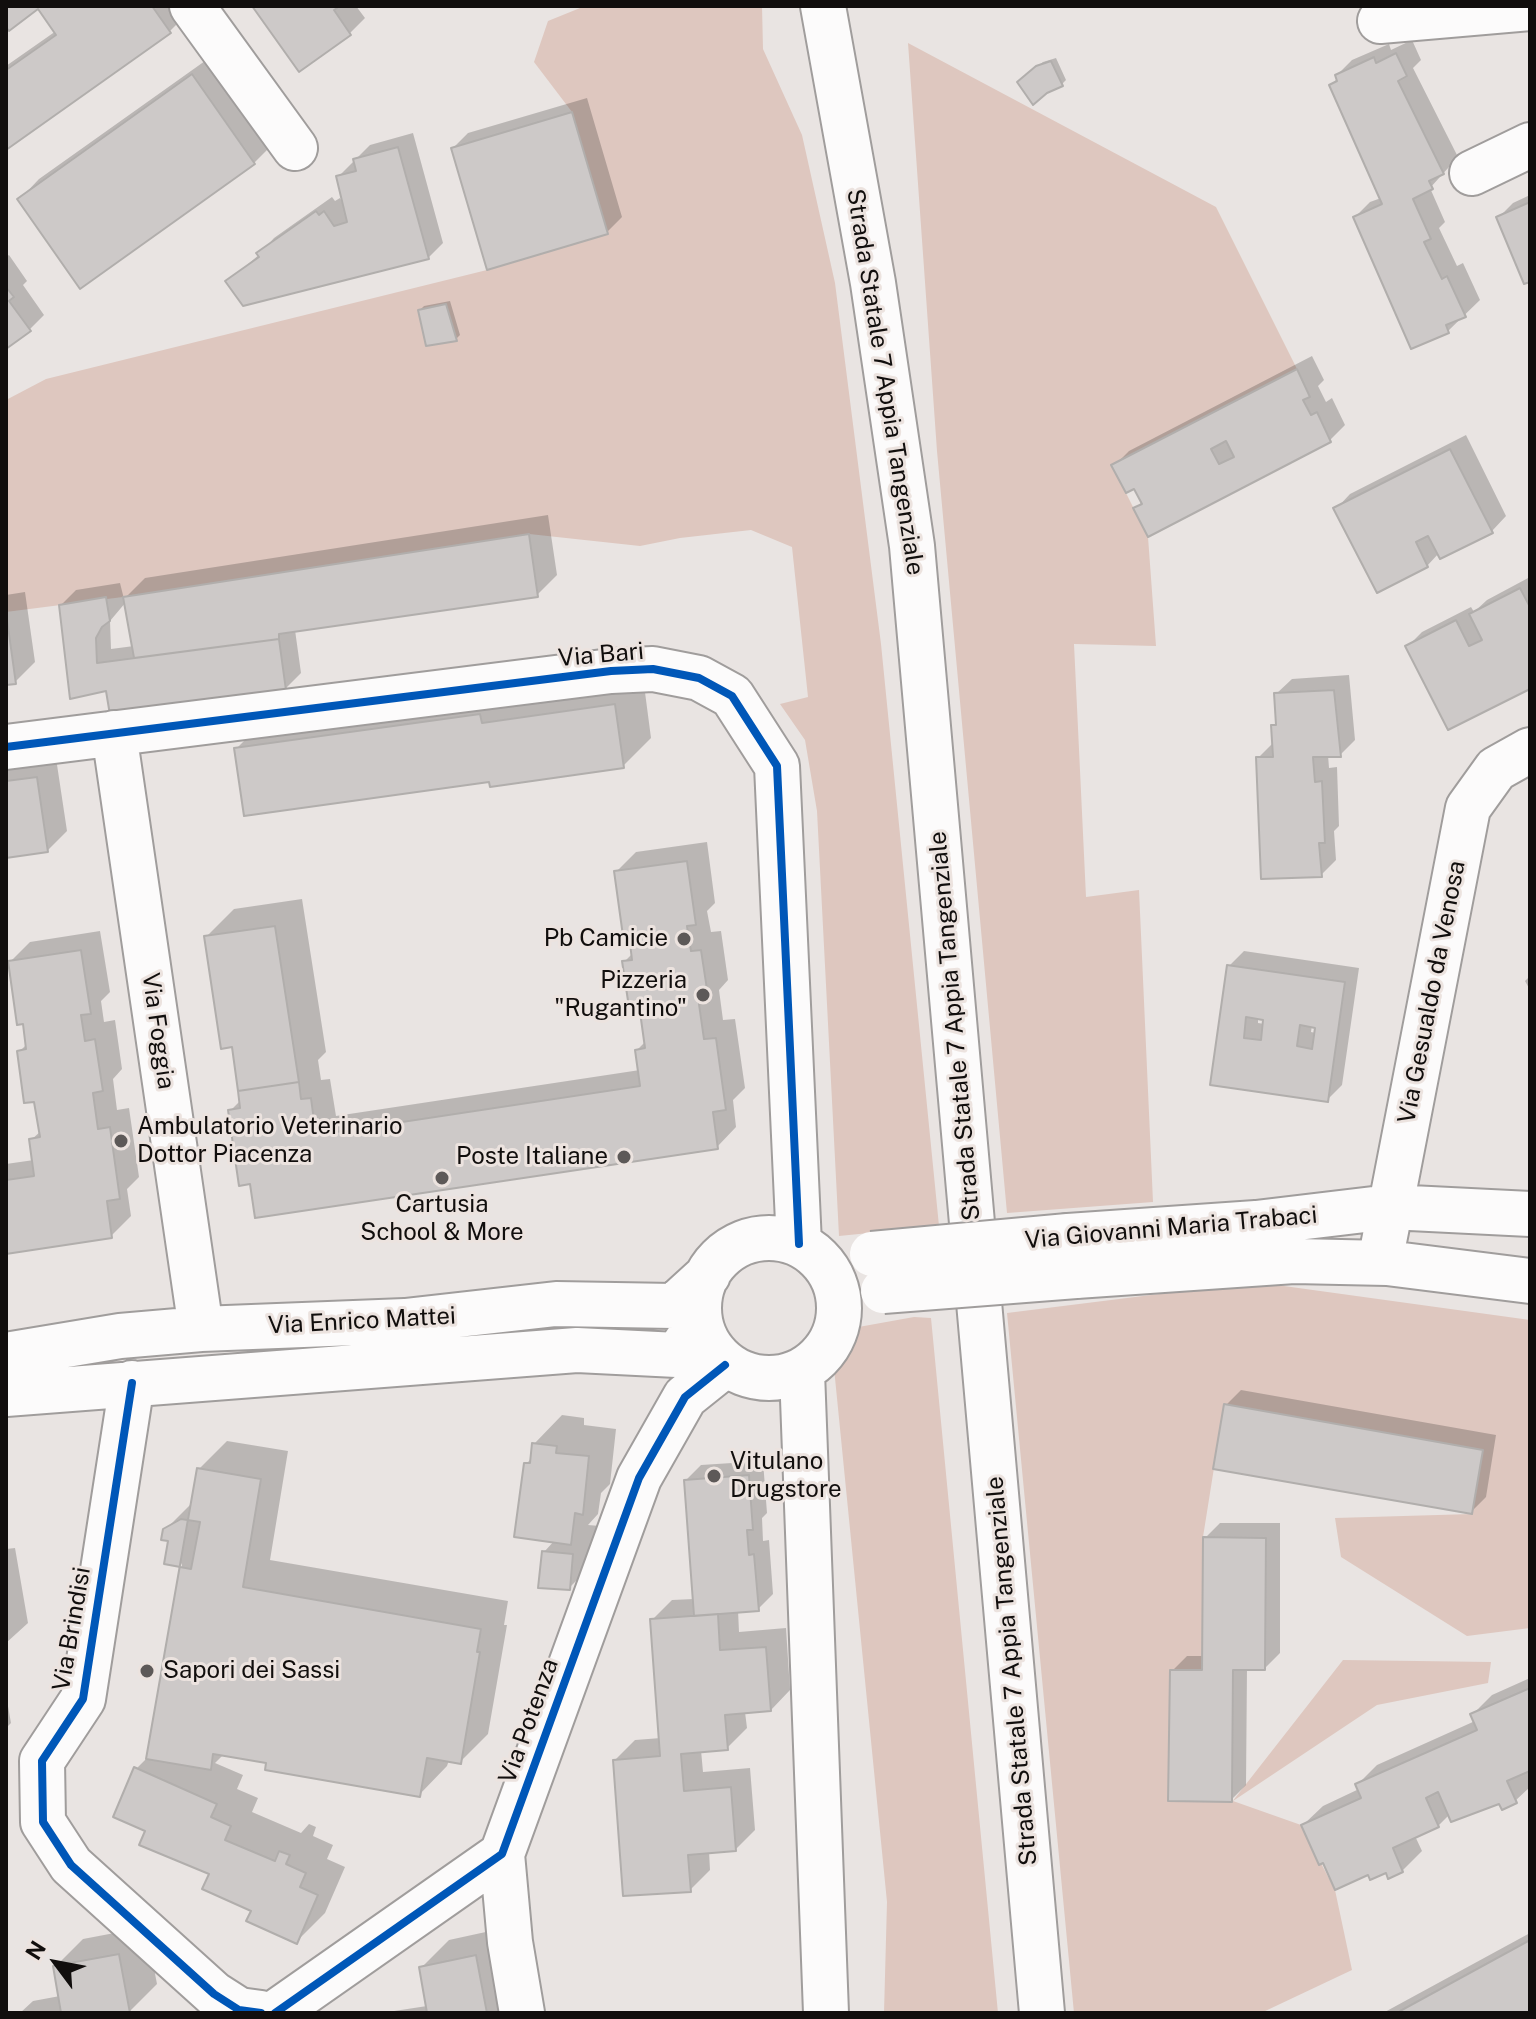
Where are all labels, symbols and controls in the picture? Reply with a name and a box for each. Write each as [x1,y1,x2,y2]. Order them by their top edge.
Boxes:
street label: Strada Statale 7 Appia Tangenziale [840,187,930,577]
street label: Via Bari [557,637,645,673]
street label: Strada Statale 7 Appia Tangenziale [924,830,986,1222]
street label: Via Gesualdo da Venosa [1392,858,1472,1126]
place label: Pb Camicie [544,925,668,953]
marker: Pb Camicie [675,930,693,948]
place label: Pizzeria "Rugantino" [554,967,687,1023]
street label: Via Foggia [136,971,180,1091]
marker: Pizzeria "Rugantino" [694,986,712,1004]
place label: Ambulatorio Veterinario Dottor Piacenza [137,1113,403,1169]
marker: Ambulatorio Veterinario Dottor Piacenza [112,1132,130,1150]
place label: Poste Italiane [456,1143,608,1171]
marker: Poste Italiane [615,1148,633,1166]
marker: Cartusia School & More [433,1169,451,1187]
place label: Cartusia School & More [360,1191,524,1247]
street label: Via Giovanni Maria Trabaci [1024,1201,1318,1255]
street label: Via Enrico Mattei [267,1302,457,1340]
place label: Vitulano Drugstore [730,1448,842,1504]
marker: Vitulano Drugstore [705,1467,723,1485]
street label: Strada Statale 7 Appia Tangenziale [981,1475,1043,1867]
street label: Via Brindisi [47,1565,97,1693]
street label: Via Potenza [493,1655,565,1787]
place label: Sapori dei Sassi [163,1657,340,1685]
marker: Sapori dei Sassi [138,1662,156,1680]
north arrow [16,1923,96,2003]
text: N [20,1936,51,1964]

